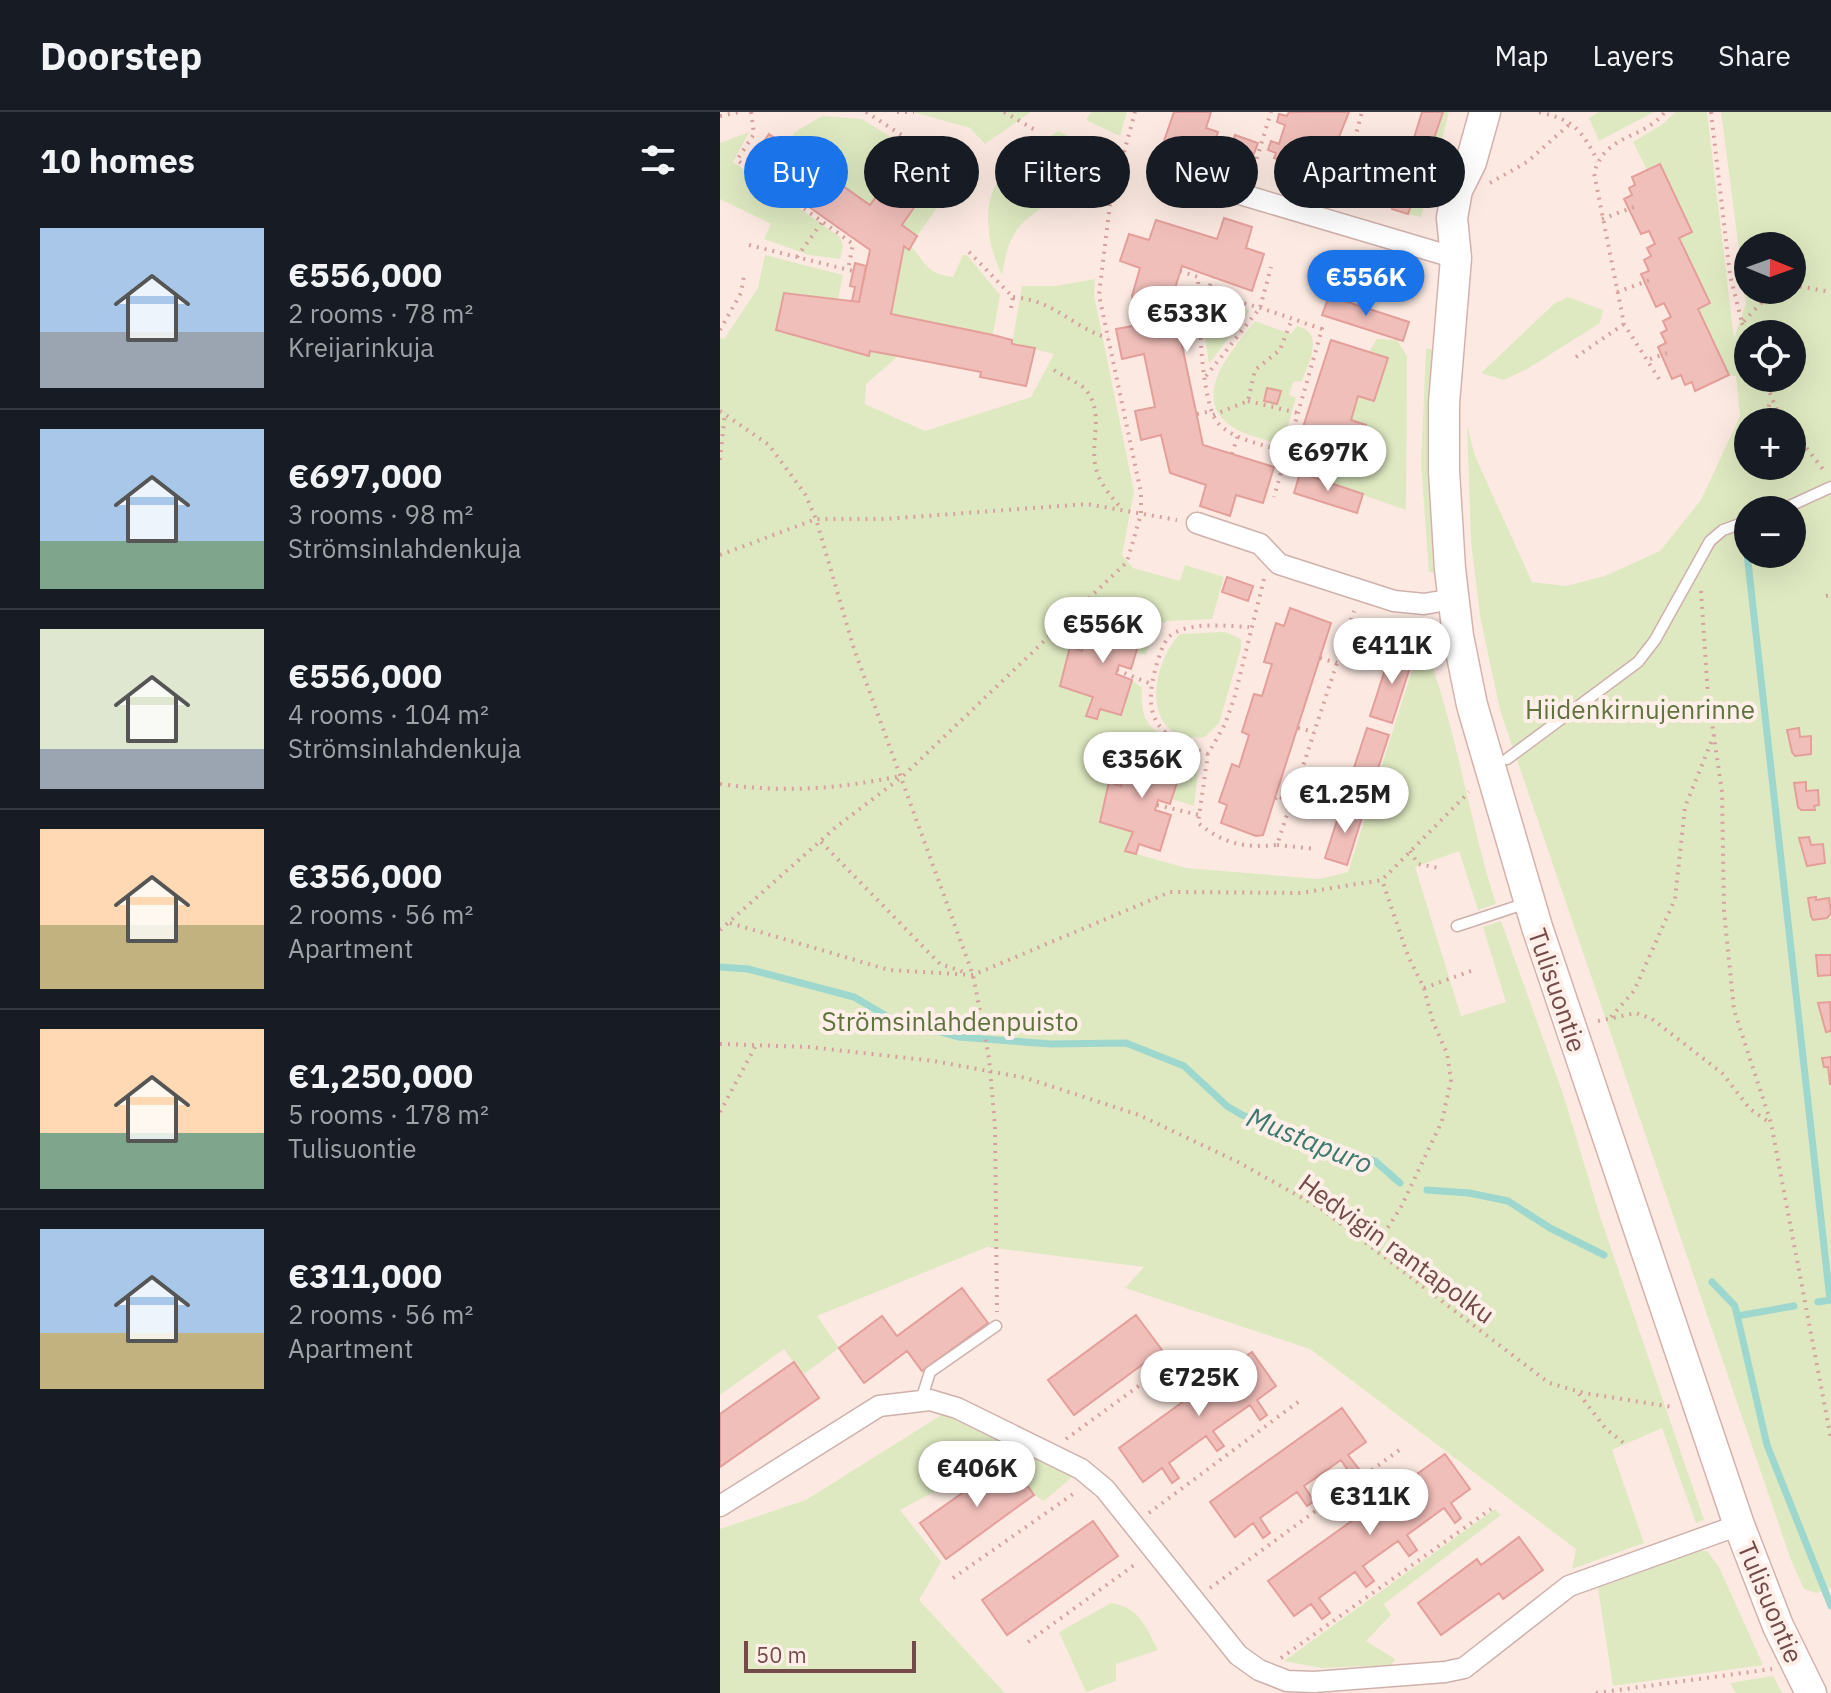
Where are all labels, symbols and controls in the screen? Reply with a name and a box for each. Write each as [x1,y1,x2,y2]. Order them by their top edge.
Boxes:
text: Doorstep [40,31,202,80]
text: Map [1494,37,1548,74]
text: Layers [1592,37,1674,74]
text: Share [1718,37,1791,74]
chip: Buy [744,136,848,208]
chip: Rent [864,136,979,208]
chip: Filters [995,136,1130,208]
chip: New [1146,136,1258,208]
chip: Apartment [1274,136,1465,208]
text: 10 homes [40,138,195,182]
icon: filters [636,138,680,182]
north arrow [1734,232,1806,304]
map controls [1734,232,1806,568]
pin: €556K [1310,250,1422,318]
text: €556,000 [288,252,442,296]
text: €556K [1325,259,1407,293]
icon: home [104,260,200,356]
pin: €533K [1131,286,1243,354]
text: €533K [1146,295,1228,329]
text: 2 rooms · 78 m² [288,296,473,330]
button: locate [1734,320,1806,392]
text: Kreijarinkuja [288,330,434,364]
button: + [1734,408,1806,480]
pin: €697K [1272,425,1384,493]
text: €697K [1287,434,1369,468]
text: €697,000 [288,453,442,497]
icon: home [104,461,200,557]
button: − [1734,496,1806,568]
text: 3 rooms · 98 m² [288,497,473,531]
text: Strömsinlahdenkuja [288,531,521,565]
pin: €556K [1047,597,1159,665]
text: €556K [1062,606,1144,640]
pin: €411K [1336,618,1448,686]
text: €411K [1351,627,1433,661]
text: €556,000 [288,653,442,697]
icon: home [104,661,200,757]
park label: Hiidenkirnujenrinne [1525,692,1755,726]
text: 4 rooms · 104 m² [288,697,489,731]
text: Strömsinlahdenkuja [288,731,521,765]
pin: €356K [1086,732,1198,800]
text: €356K [1101,741,1183,775]
pin: €1.25M [1280,767,1410,835]
text: €1.25M [1299,776,1391,810]
text: €356,000 [288,853,442,897]
icon: home [104,861,200,957]
text: 2 rooms · 56 m² [288,897,473,931]
street label: Tulisuontie [1521,924,1595,1056]
text: Apartment [288,931,413,965]
park label: Strömsinlahdenpuisto [821,1004,1079,1038]
text: €1,250,000 [288,1053,473,1097]
icon: home [104,1061,200,1157]
text: 5 rooms · 178 m² [288,1097,489,1131]
water label: Mustapuro [1242,1098,1378,1182]
text: Tulisuontie [288,1131,417,1165]
street label: Hedvigin rantapolku [1292,1165,1502,1331]
text: €311,000 [288,1253,442,1297]
icon: home [104,1261,200,1357]
text: 2 rooms · 56 m² [288,1297,473,1331]
text: Apartment [288,1331,413,1365]
pin: €725K [1143,1350,1255,1418]
text: €725K [1158,1359,1240,1393]
pin: €406K [921,1441,1033,1509]
text: €406K [936,1450,1018,1484]
pin: €311K [1314,1469,1426,1537]
text: €311K [1329,1478,1411,1512]
street label: Tulisuontie [1730,1536,1812,1668]
scale bar [744,1637,916,1673]
text: 50 m [756,1640,807,1669]

